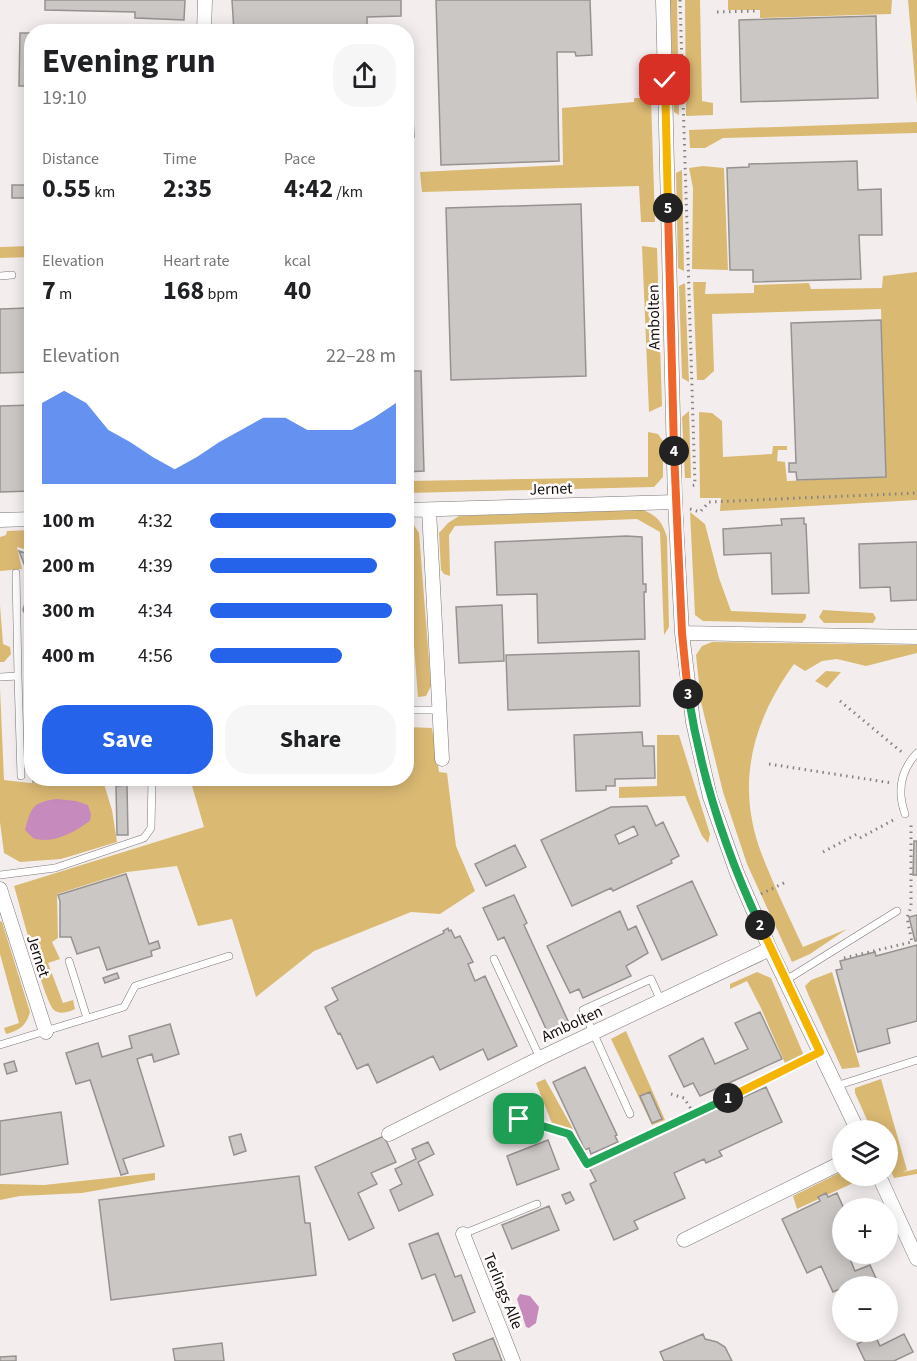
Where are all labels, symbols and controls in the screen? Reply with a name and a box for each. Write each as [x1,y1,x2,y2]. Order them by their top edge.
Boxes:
text: Evening run [42,38,216,85]
button: share [333,44,396,107]
pin [639,54,690,105]
icon: check [648,63,681,96]
text: 19:10 [42,84,87,112]
text: Distance [42,148,99,170]
text: Time [163,148,197,170]
text: Pace [284,148,315,170]
text: 0.55 [42,170,91,207]
text: 2:35 [163,170,212,207]
text: 4:42 [284,170,333,207]
text: km [91,181,115,203]
text: /km [333,181,363,203]
pin: 5 [653,193,683,223]
text: 5 [664,197,672,219]
text: Elevation [42,250,104,272]
text: Heart rate [163,250,230,272]
text: kcal [284,250,311,272]
text: 7 [42,272,56,309]
text: 168 [163,272,204,309]
text: 40 [284,272,311,309]
text: m [56,283,72,305]
text: bpm [204,283,238,305]
street label: Ambolten [642,284,666,350]
text: Elevation [42,342,120,370]
text: 22–28 m [326,342,396,370]
pin: 4 [659,436,689,466]
text: 4 [670,440,678,462]
street label: Jernet [529,477,574,501]
text: 100 m [42,507,95,535]
text: 4:32 [138,507,173,535]
text: 200 m [42,552,95,580]
text: 4:39 [138,552,173,580]
text: 300 m [42,597,95,625]
text: 4:34 [138,597,173,625]
text: 400 m [42,642,95,670]
text: 4:56 [138,642,173,670]
pin: 3 [673,679,703,709]
text: 3 [684,683,692,705]
button: Save [42,705,213,774]
button: Share [225,705,396,774]
pin: 2 [745,910,775,940]
text: 2 [756,914,764,936]
street label: Jernet [21,932,55,980]
street label: Ambolten [538,1000,606,1048]
pin: 1 [713,1083,743,1113]
text: 1 [724,1087,732,1109]
pin [493,1093,544,1144]
icon: arrive [502,1102,535,1135]
map controls [832,1120,898,1342]
button: layers [832,1120,898,1186]
button: + [832,1198,898,1264]
street label: Terlings Alle [478,1250,528,1333]
button: − [832,1276,898,1342]

